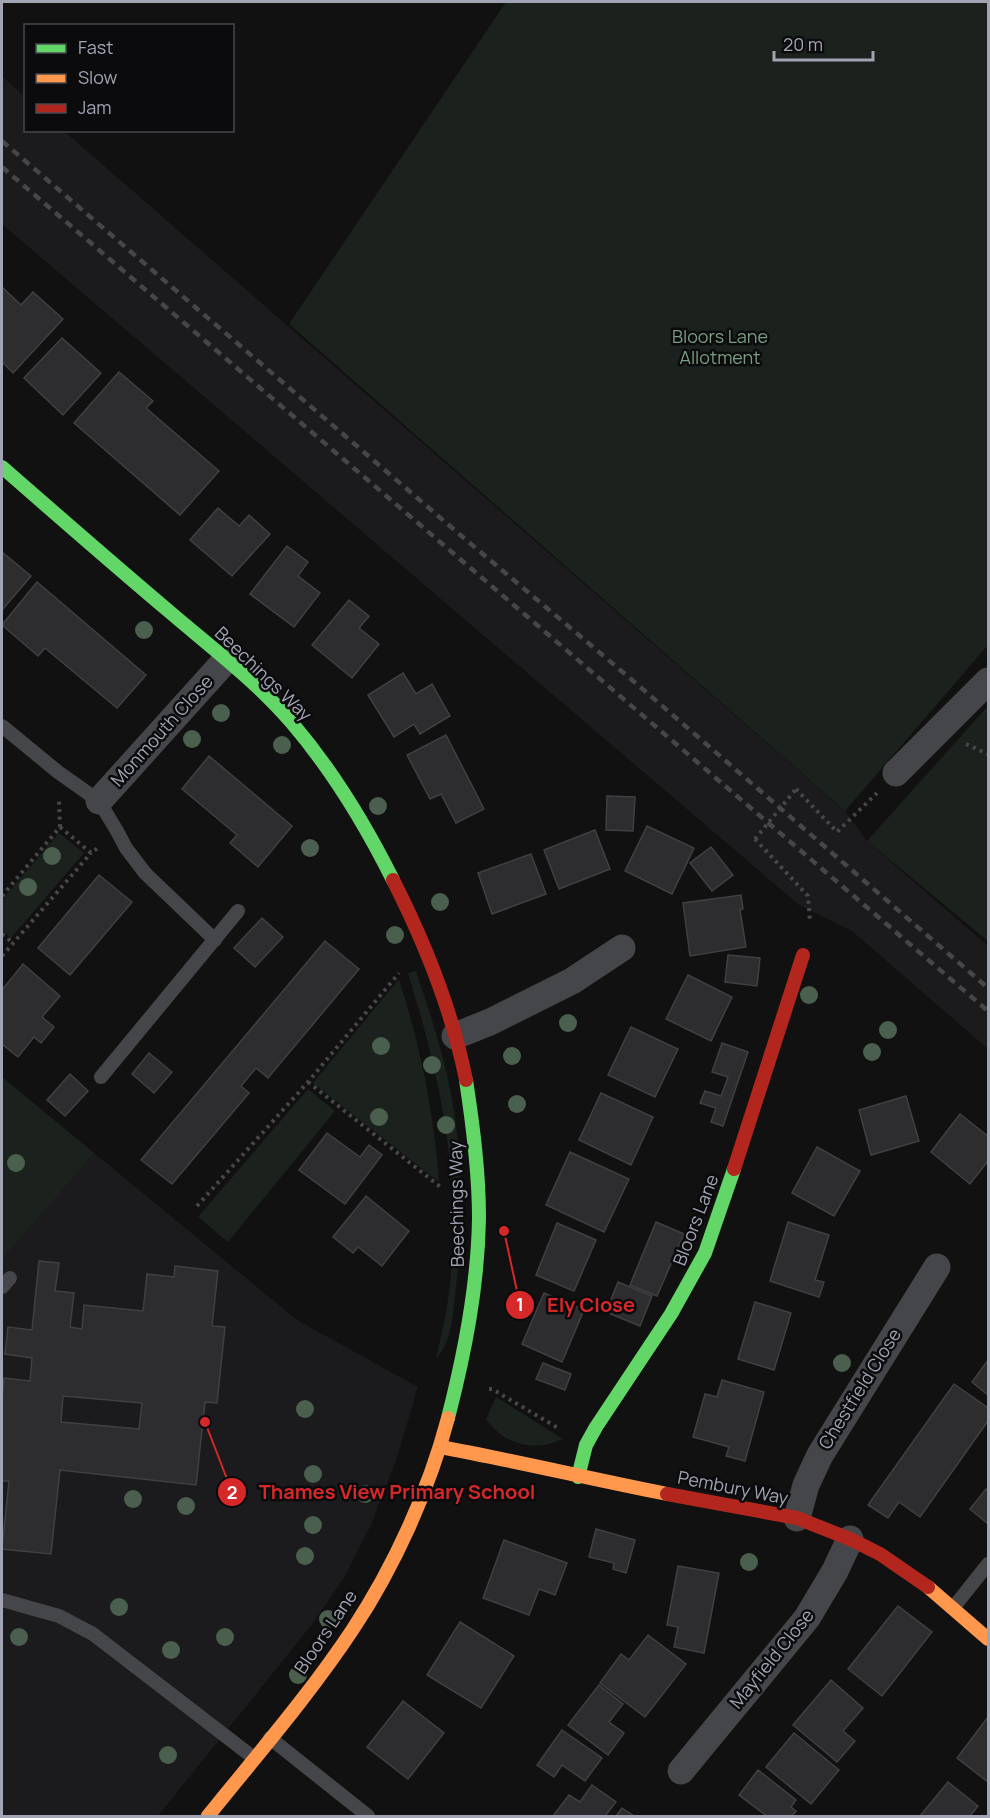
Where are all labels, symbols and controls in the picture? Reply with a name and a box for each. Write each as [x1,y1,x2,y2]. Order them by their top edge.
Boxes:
legend [24,24,234,132]
scale bar [774,24,873,62]
text: 20 m [783,32,823,56]
text: Fast [78,35,113,59]
text: Slow [78,65,118,89]
text: Jam [78,95,112,119]
park label: Bloors Lane Allotment [672,324,768,369]
street label: Beechings Way [210,621,318,726]
street label: Monmouth Close [105,669,218,791]
street label: Beechings Way [443,1140,469,1267]
street label: Bloors Lane [667,1171,723,1269]
callout: Ely Close [505,1286,647,1324]
text: Ely Close [547,1291,635,1318]
text: 1 [516,1292,524,1316]
street label: Chestfield Close [812,1324,906,1453]
street label: Pembury Way [676,1465,791,1510]
callout: Thames View Primary School [217,1473,548,1511]
text: Thames View Primary School [259,1478,535,1505]
text: 2 [227,1480,237,1504]
street label: Bloors Lane [288,1585,362,1678]
street label: Mayfield Close [724,1604,819,1713]

